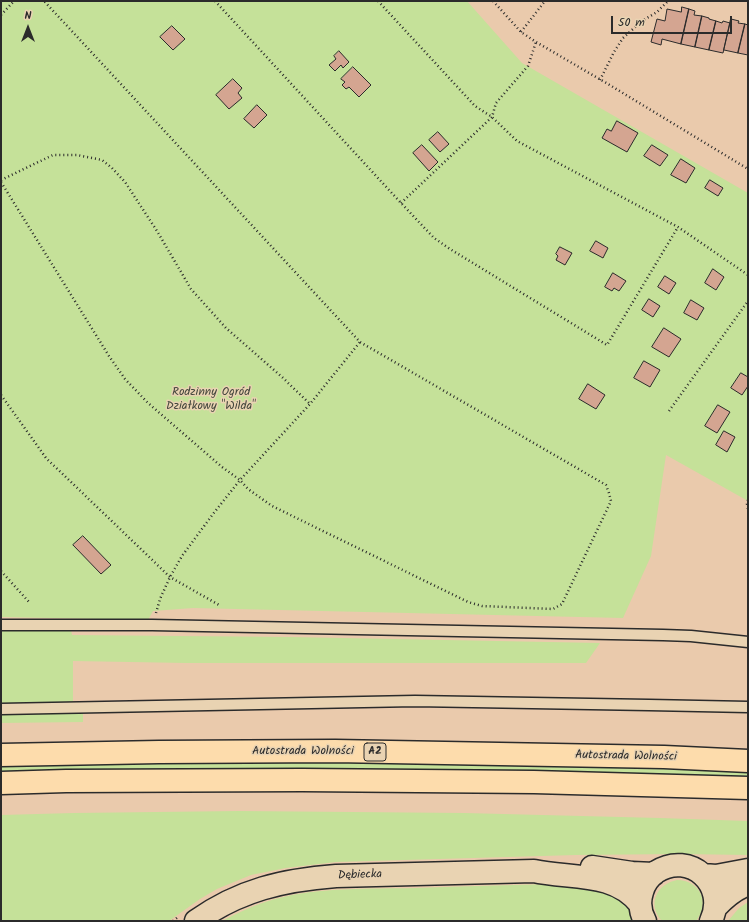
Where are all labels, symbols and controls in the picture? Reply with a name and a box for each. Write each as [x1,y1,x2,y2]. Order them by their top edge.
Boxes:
text: N [25,7,31,25]
north arrow [8,8,48,48]
scale bar [613,8,734,34]
text: 50 m [618,13,645,32]
park label: Rodzinny Ogród Działkowy "Wilda" [166,386,256,414]
road number: A2 [364,743,386,761]
street label: Autostrada Wolności [252,745,354,759]
street label: Autostrada Wolności [575,749,677,765]
street label: Dębiecka [338,868,382,884]

